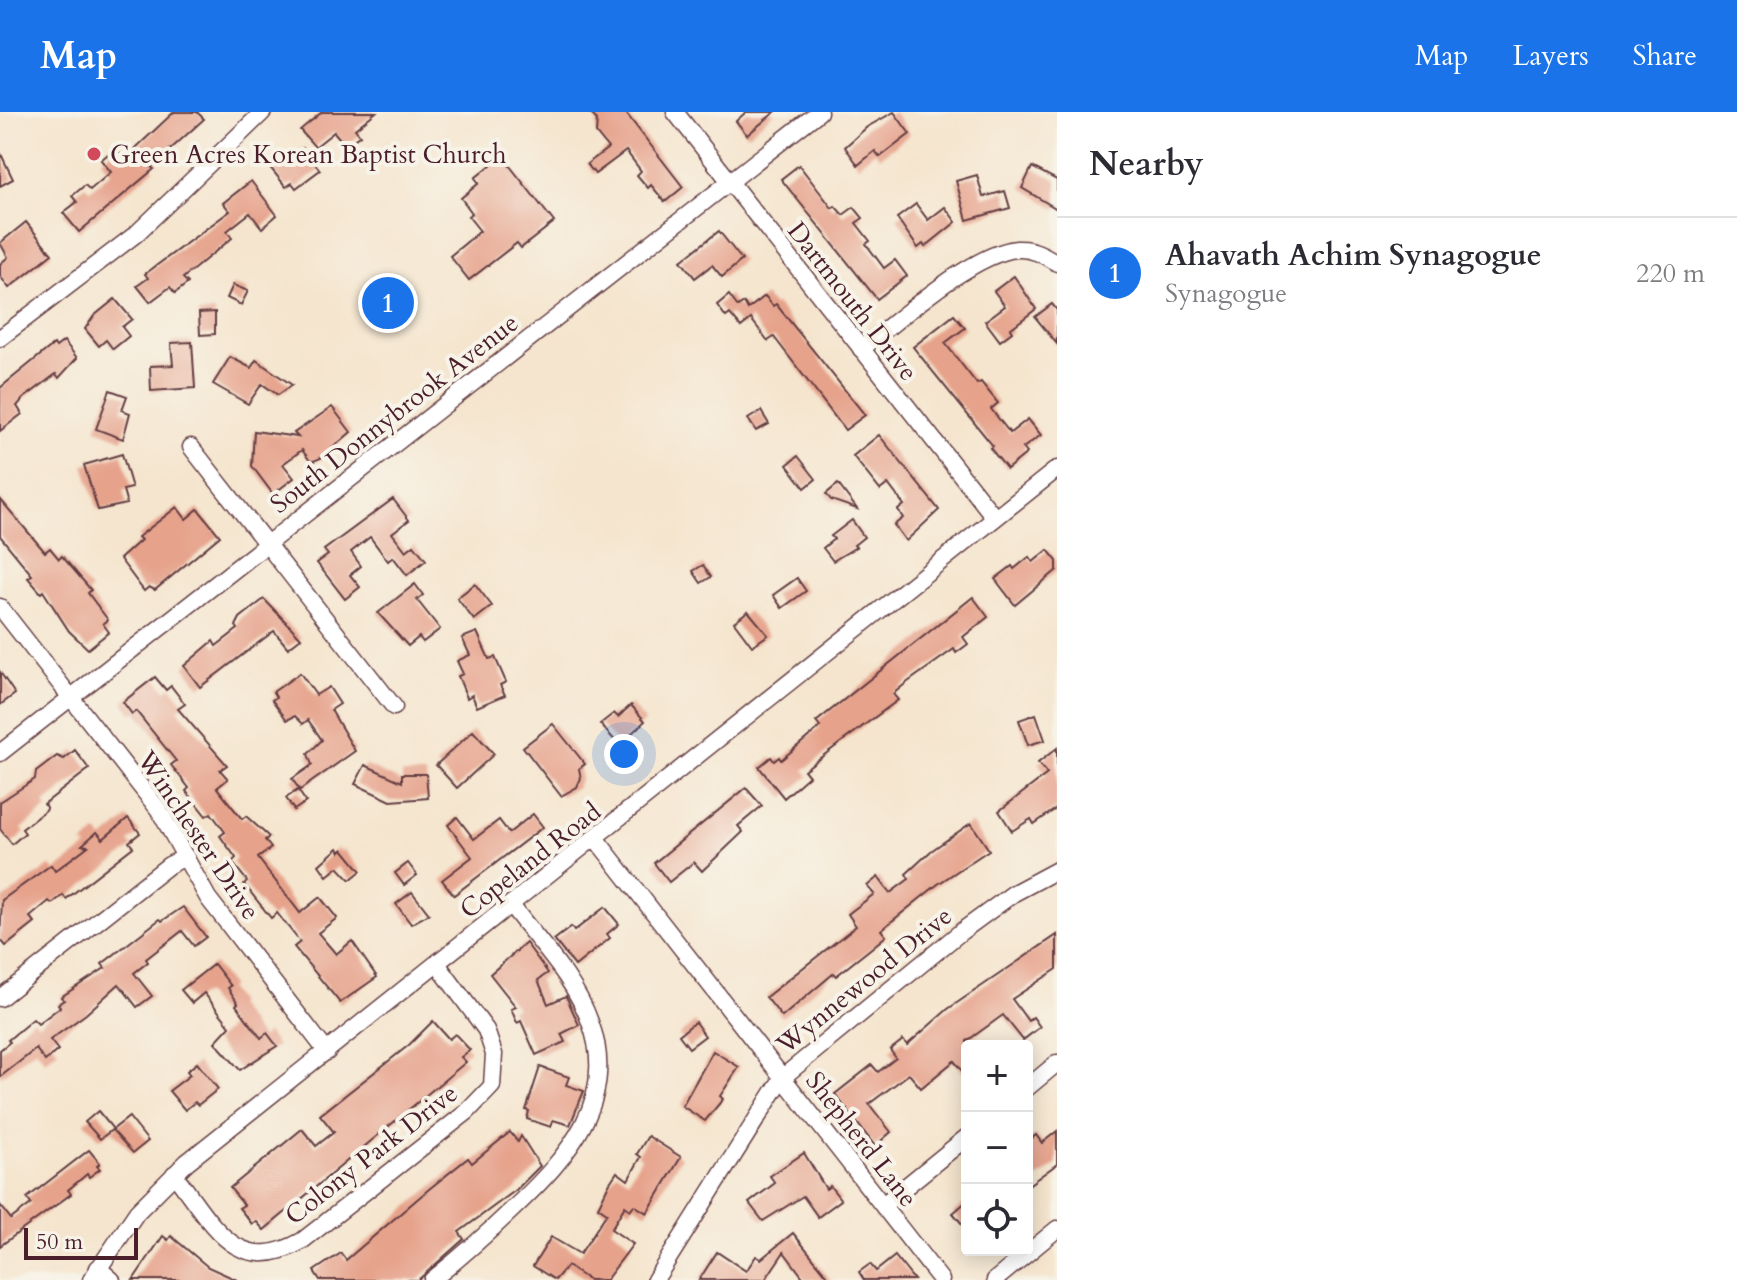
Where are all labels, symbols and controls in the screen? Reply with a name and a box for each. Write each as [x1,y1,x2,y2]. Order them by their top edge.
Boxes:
text: Map [40,30,117,82]
text: Map [1415,37,1468,75]
text: Layers [1512,37,1589,75]
text: Share [1633,37,1697,75]
place label: Green Acres Korean Baptist Church [110,137,507,172]
text: Nearby [1089,141,1204,187]
marker: Green Acres Korean Baptist Church [85,145,103,163]
street label: Dartmouth Drive [779,215,926,388]
text: Ahavath Achim Synagogue [1165,235,1542,276]
text: 1 [1108,256,1122,291]
text: 220 m [1636,256,1705,291]
pin: 1 [362,273,414,333]
text: Synagogue [1165,276,1287,311]
street label: South Donnybrook Avenue [263,305,526,521]
your location [604,734,644,774]
street label: Winchester Drive [128,743,268,927]
street label: Copeland Road [452,794,608,927]
street label: Wynnewood Drive [768,899,959,1063]
map controls [961,1040,1033,1256]
button: + [961,1040,1033,1112]
street label: Shepherd Lane [798,1064,926,1214]
street label: Colony Park Drive [278,1076,465,1233]
button: − [961,1112,1033,1184]
button: locate [961,1184,1033,1256]
scale bar [24,1224,138,1260]
text: 50 m [36,1227,83,1257]

